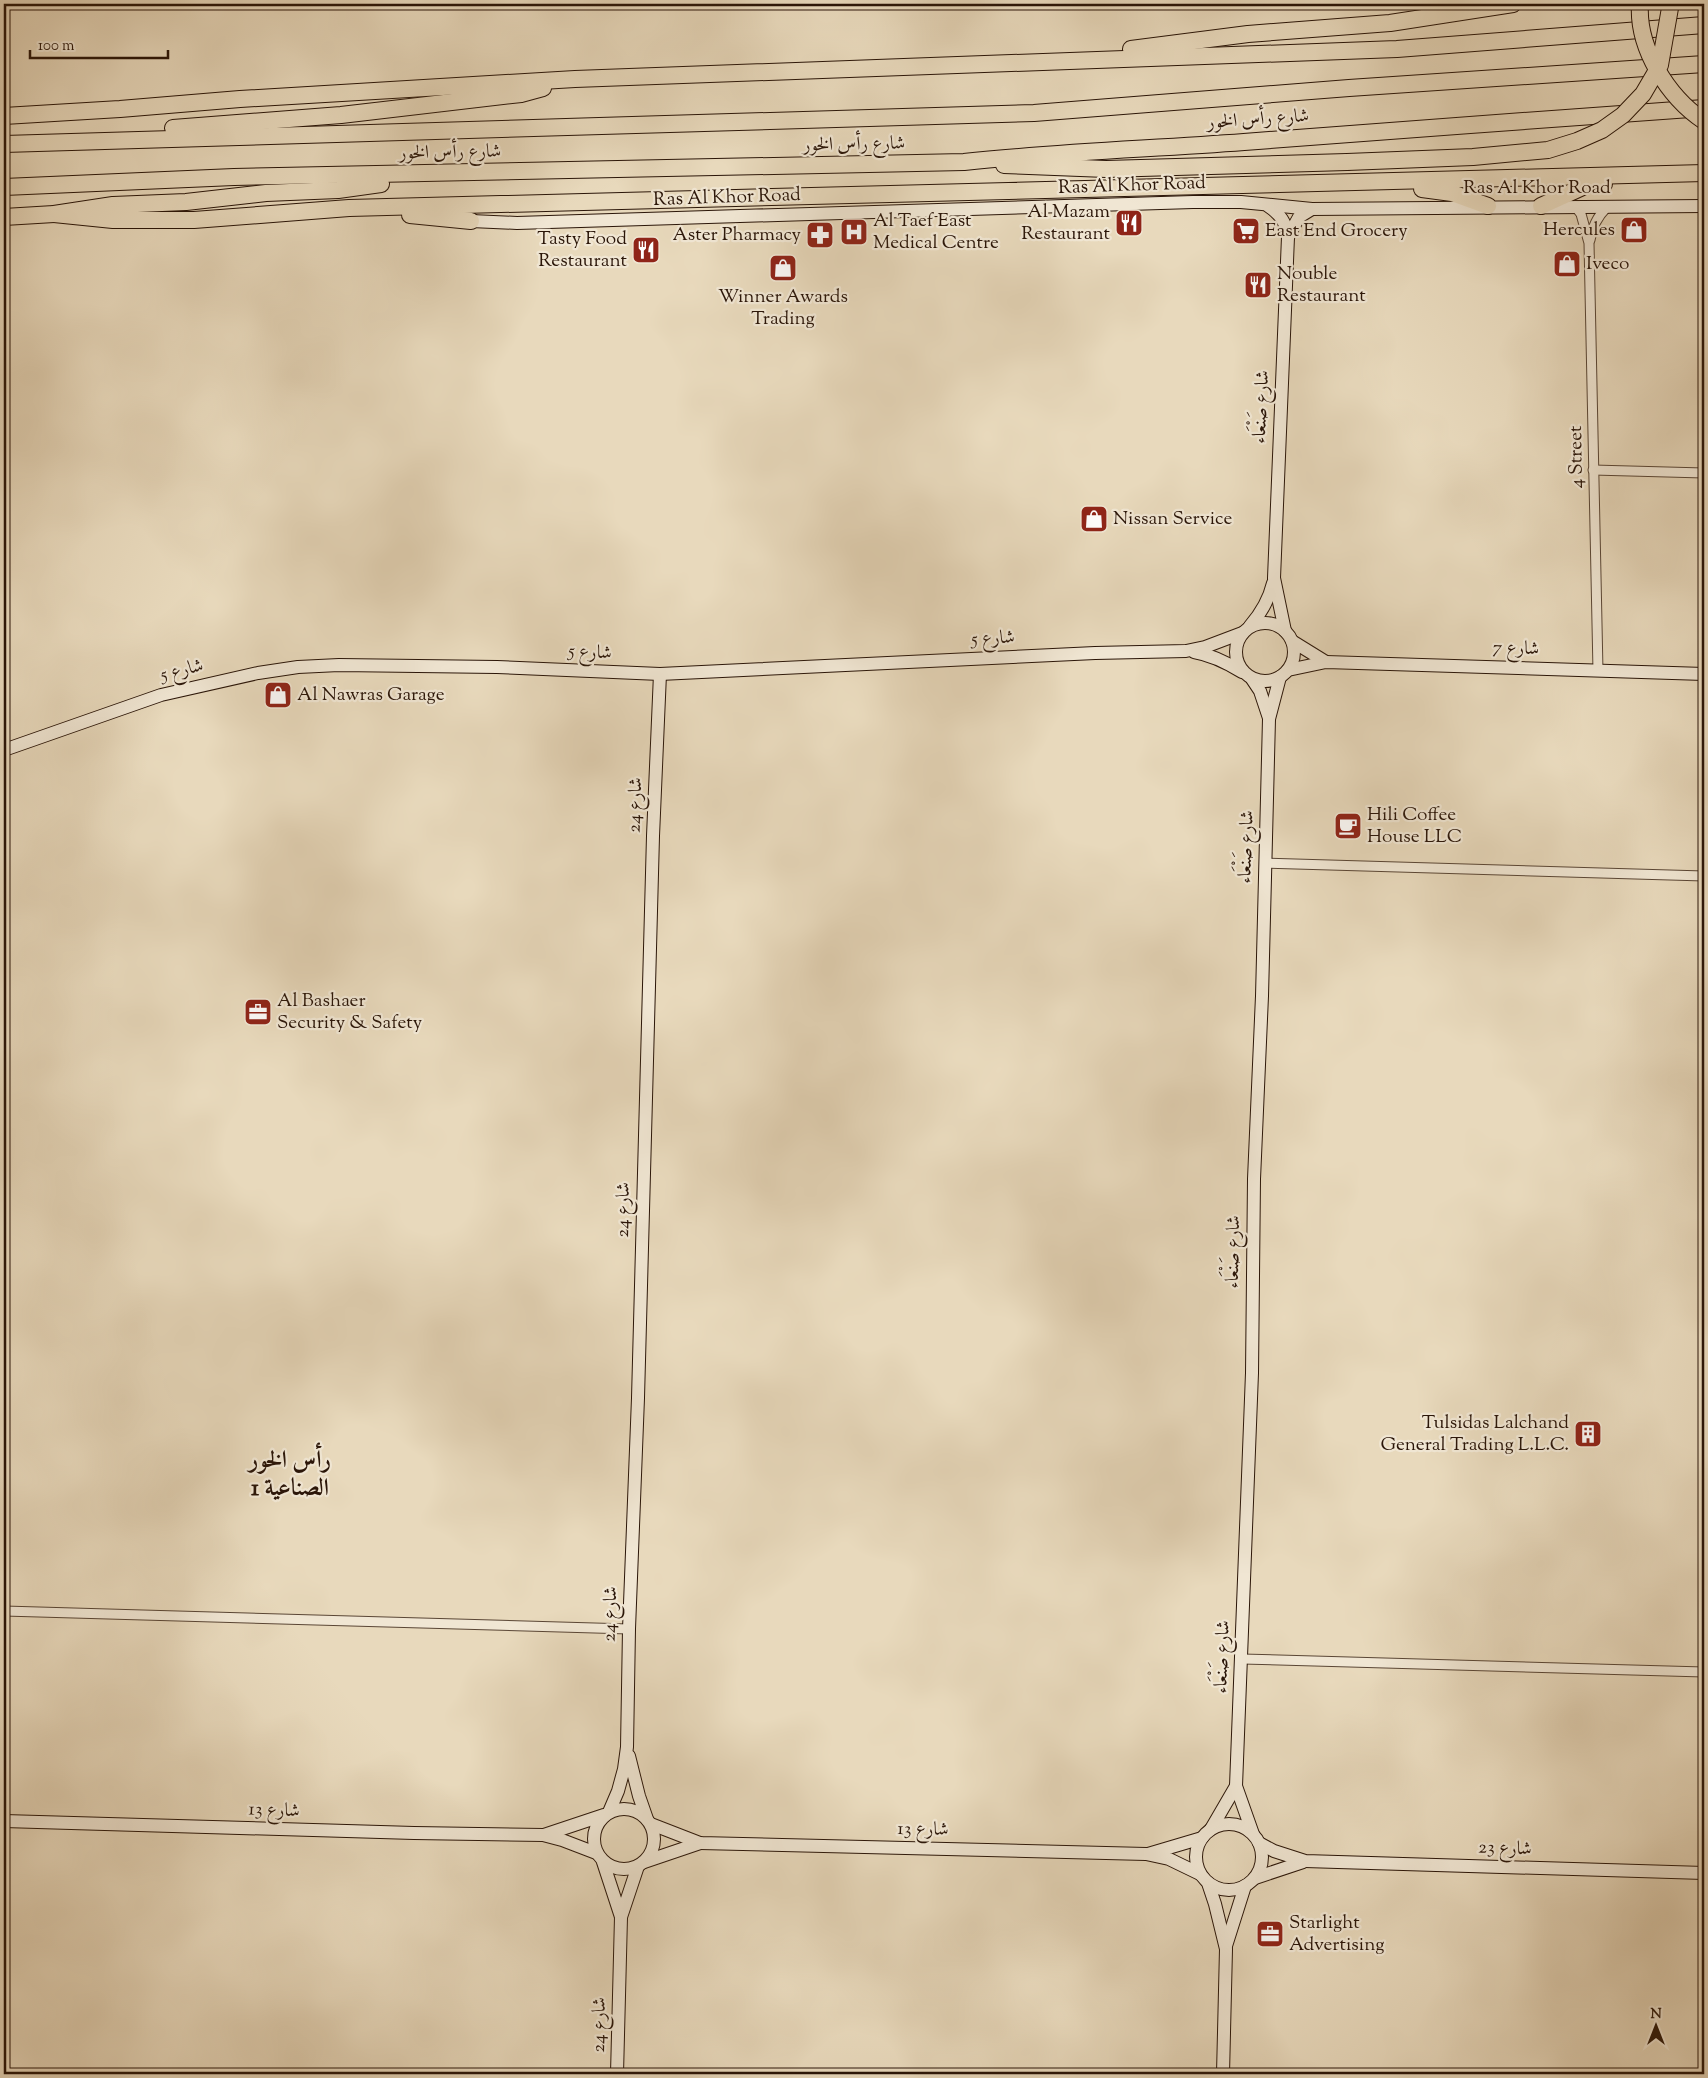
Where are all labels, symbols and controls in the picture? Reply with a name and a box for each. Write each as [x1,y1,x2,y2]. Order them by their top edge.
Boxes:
scale bar [30,28,168,60]
text: 100 m [38,36,75,57]
street label: شارع رأس الخور [1204,102,1310,137]
street label: شارع رأس الخور [801,130,905,159]
street label: شارع رأس الخور [397,138,501,167]
street label: Ras Al Khor Road [1058,170,1207,202]
street label: Ras Al Khor Road [1463,175,1611,202]
street label: Ras Al Khor Road [653,182,802,214]
place label: Al Mazam Restaurant [1021,199,1110,248]
place label: Al Taef East Medical Centre [873,208,999,257]
restaurant icon: Al Mazam Restaurant [1114,208,1144,238]
shop icon: Hercules [1619,215,1649,245]
supermarket icon: East End Grocery [1231,216,1261,246]
hospital icon: Al Taef East Medical Centre [839,217,869,247]
place label: Hercules [1543,217,1615,244]
place label: East End Grocery [1265,218,1408,245]
pharmacy icon: Aster Pharmacy [805,220,835,250]
place label: Aster Pharmacy [672,222,802,249]
place label: Tasty Food Restaurant [537,226,627,275]
restaurant icon: Tasty Food Restaurant [631,235,661,265]
shop icon: Iveco [1552,249,1582,279]
place label: Iveco [1586,251,1629,278]
shop icon: Winner Awards Trading [768,253,798,283]
place label: Nouble Restaurant [1277,261,1366,310]
restaurant icon: Nouble Restaurant [1243,270,1273,300]
place label: Winner Awards Trading [718,284,848,333]
street label: شارع صَنْعَاء [1244,369,1277,444]
street label: 4 Street [1563,425,1591,489]
shop icon: Nissan Service [1079,504,1109,534]
place label: Nissan Service [1113,506,1233,533]
street label: شارع 5 [970,624,1015,654]
street label: شارع 7 [1492,635,1540,663]
street label: شارع 5 [567,638,612,668]
street label: شارع 5 [157,653,206,690]
shop icon: Al Nawras Garage [263,680,293,710]
place label: Al Nawras Garage [297,682,445,709]
street label: شارع 24 [622,777,650,833]
place label: Hili Coffee House LLC [1367,802,1462,851]
street label: شارع صَنْعَاء [1229,810,1262,884]
cafe icon: Hili Coffee House LLC [1333,811,1363,841]
place label: Al Bashaer Security & Safety [277,988,423,1037]
office icon: Al Bashaer Security & Safety [243,997,273,1027]
street label: شارع 24 [610,1182,638,1238]
street label: شارع صَنْعَاء [1217,1215,1248,1289]
place label: Tulsidas Lalchand General Trading L.L.C. [1380,1410,1569,1459]
building icon: Tulsidas Lalchand General Trading L.L.C. [1573,1419,1603,1449]
district label: رأس الخور الصناعية 1 [246,1442,332,1506]
street label: شارع 24 [597,1586,625,1642]
street label: شارع صَنْعَاء [1205,1620,1238,1694]
street label: شارع 13 [248,1797,300,1825]
street label: شارع 13 [897,1816,949,1844]
street label: شارع 23 [1478,1835,1532,1863]
place label: Starlight Advertising [1289,1910,1384,1959]
office icon: Starlight Advertising [1255,1919,1285,1949]
street label: شارع 24 [586,1997,614,2053]
north arrow [1630,2000,1680,2050]
text: N [1650,2005,1662,2025]

